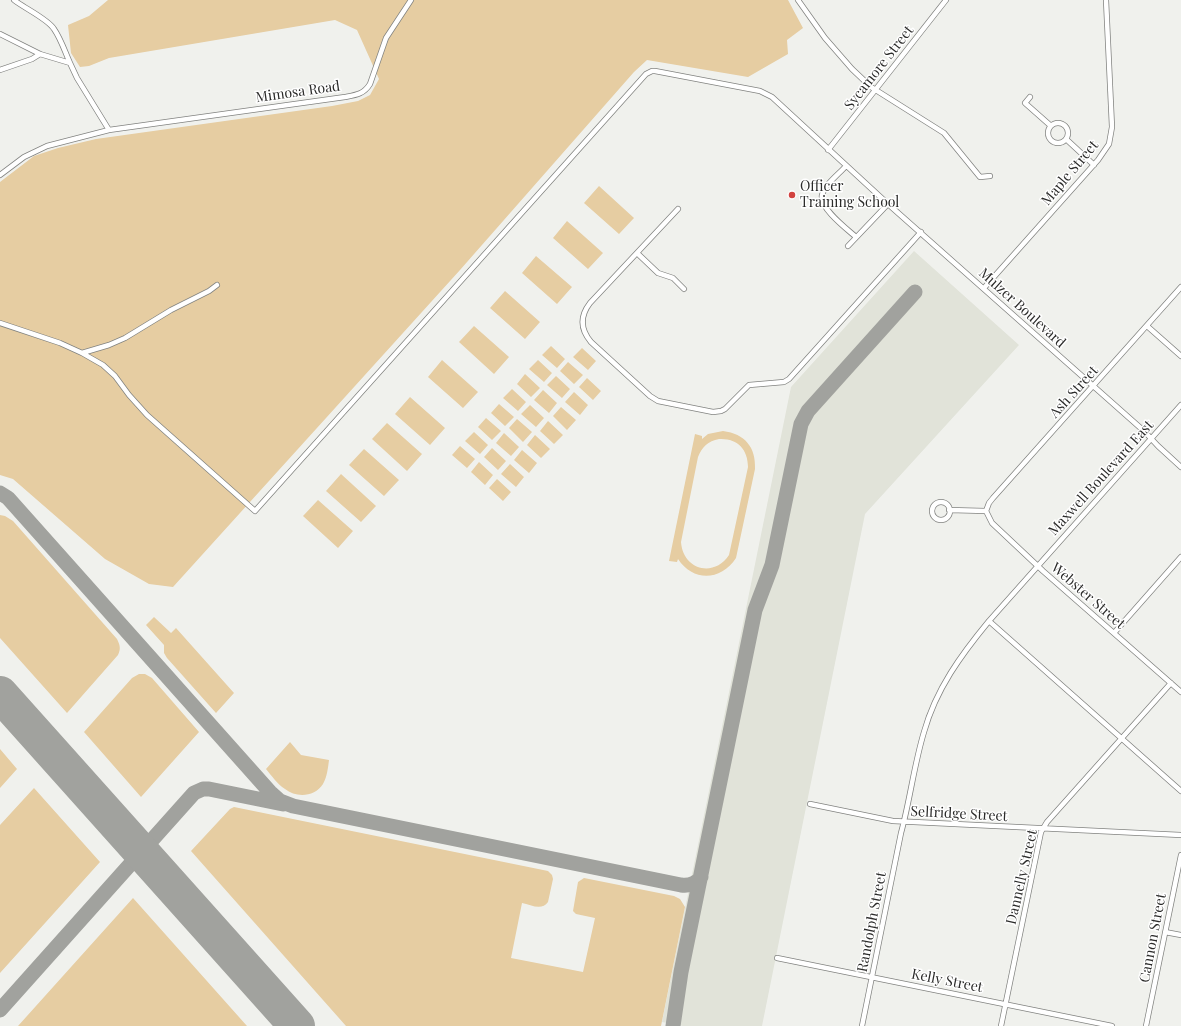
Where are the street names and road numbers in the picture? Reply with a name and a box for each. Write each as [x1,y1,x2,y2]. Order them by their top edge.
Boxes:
street label: Sycamore Street [841,22,917,114]
street label: Mimosa Road [255,78,341,106]
street label: Maple Street [1038,137,1102,209]
street label: Mulzer Boulevard [975,265,1069,351]
street label: Ash Street [1046,362,1102,422]
street label: Maxwell Boulevard East [1045,417,1157,539]
street label: Webster Street [1048,559,1128,633]
street label: Selfridge Street [910,803,1008,825]
street label: Dannelly Street [1003,828,1041,926]
street label: Randolph Street [854,871,890,973]
street label: Cannon Street [1136,892,1170,984]
street label: Kelly Street [910,966,984,996]

